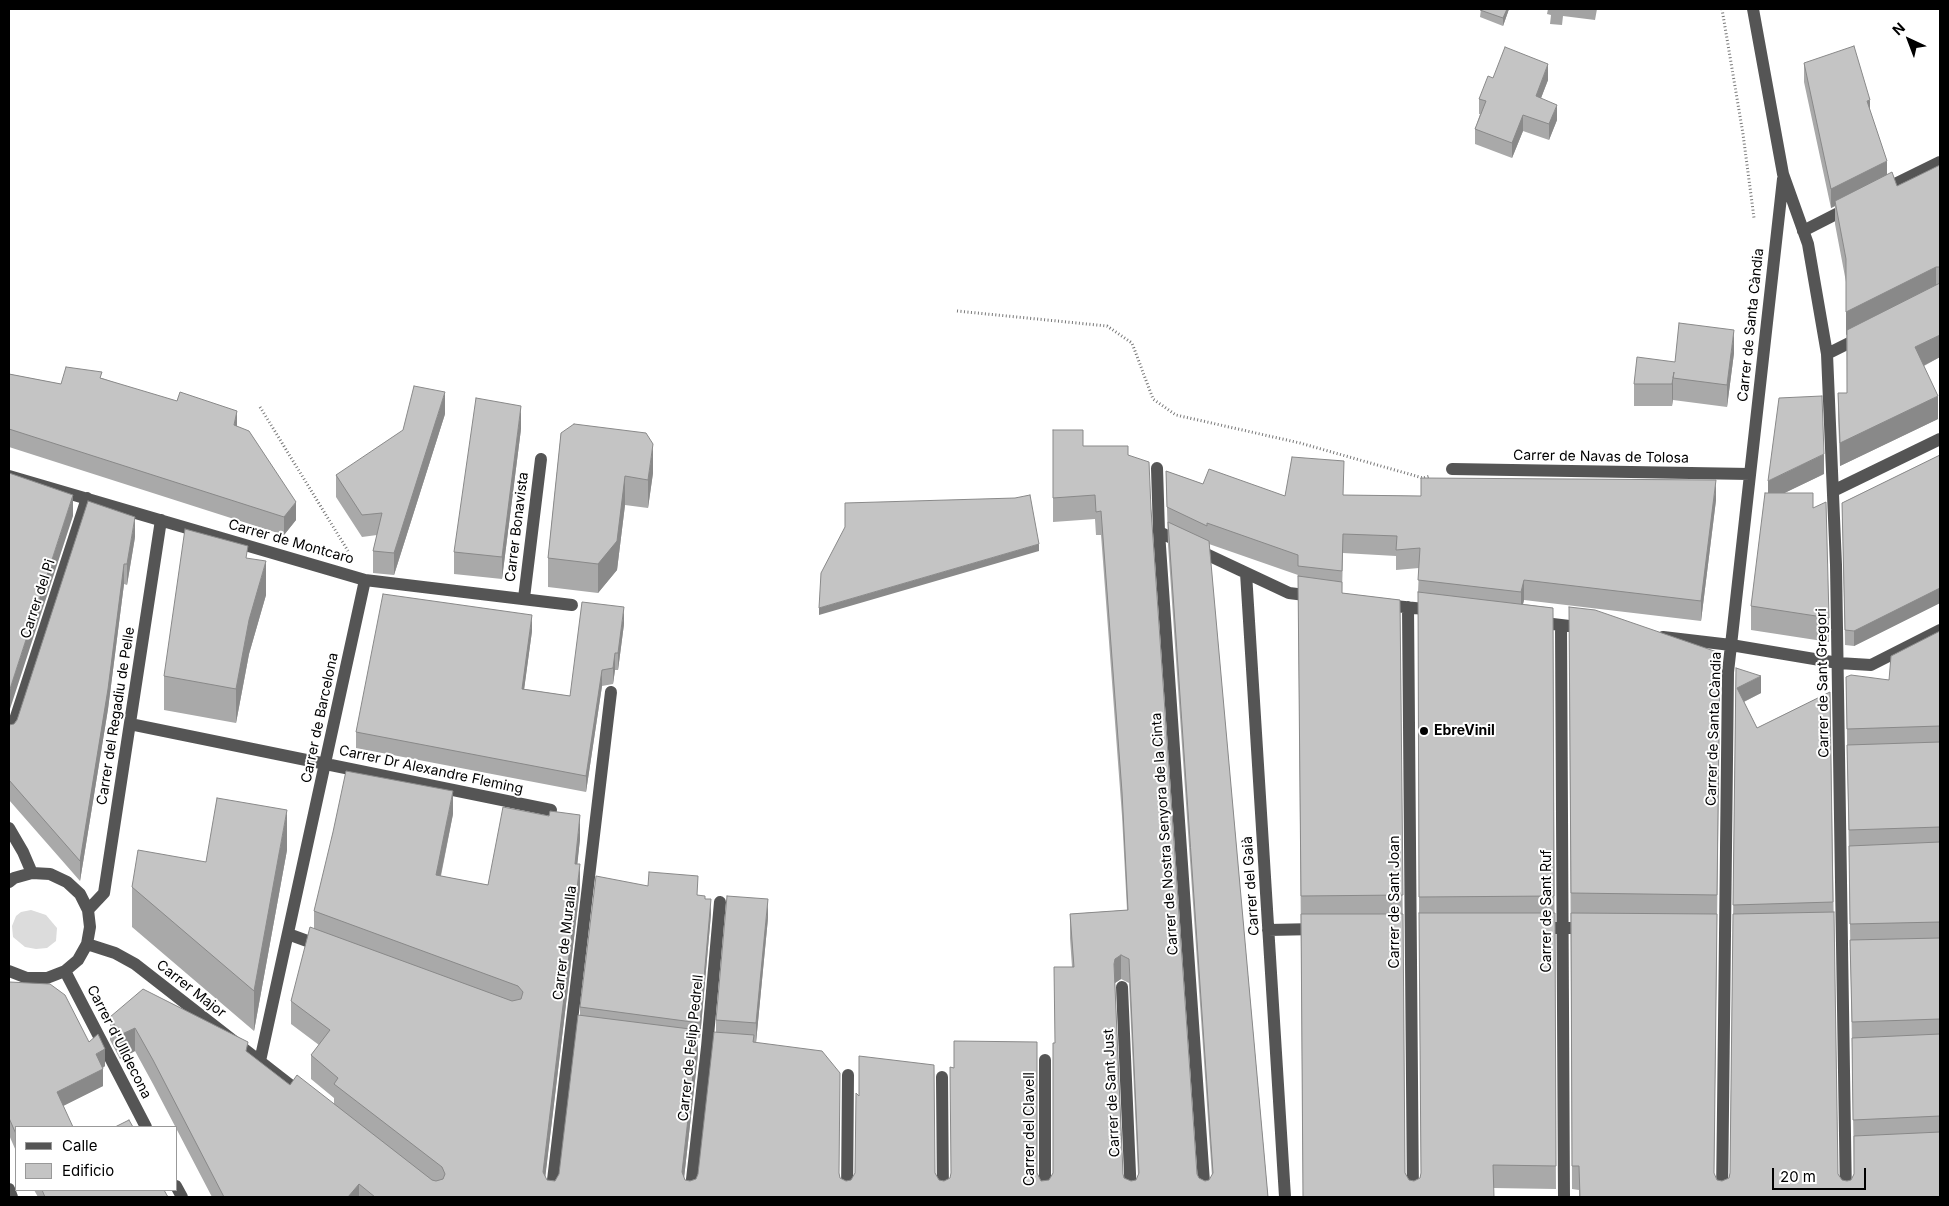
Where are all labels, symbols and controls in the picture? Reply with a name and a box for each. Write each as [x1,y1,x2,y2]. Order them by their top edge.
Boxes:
north arrow [1884,15,1934,65]
text: N [1889,19,1908,39]
street label: Carrer de Santa Càndia [1735,247,1767,403]
street label: Carrer de Navas de Tolosa [1513,447,1689,467]
street label: Carrer Bonavista [502,471,532,583]
street label: Carrer de Montcaro [226,516,356,568]
street label: Carrer del Pi [17,557,59,641]
street label: Carrer de Sant Gregori [1813,608,1833,758]
street label: Carrer del Regadiu de Pelle [94,626,138,806]
street label: Carrer de Barcelona [298,651,342,785]
street label: Carrer de Santa Càndia [1703,652,1725,806]
street label: Carrer de Nostra Senyora de la Cinta [1148,712,1182,956]
place label: EbreVinil [1434,723,1495,739]
marker: EbreVinil [1418,725,1430,737]
street label: Carrer Dr Alexandre Fleming [337,742,525,798]
street label: Carrer del Gaià [1239,836,1263,936]
street label: Carrer de Sant Joan [1387,836,1403,968]
street label: Carrer de Sant Ruf [1539,850,1555,972]
street label: Carrer de Muralla [550,885,580,1001]
street label: Carrer Major [153,957,229,1021]
street label: Carrer de Felip Pedrell [675,974,707,1122]
street label: Carrer d'Ulldecona [83,982,155,1102]
street label: Carrer de Sant Just [1100,1028,1124,1158]
street label: Carrer del Clavell [1022,1072,1038,1186]
legend [15,1126,178,1191]
text: Calle [62,1136,97,1155]
scale bar [1774,1158,1868,1190]
text: Edificio [62,1161,114,1180]
text: 20 m [1780,1167,1816,1186]

